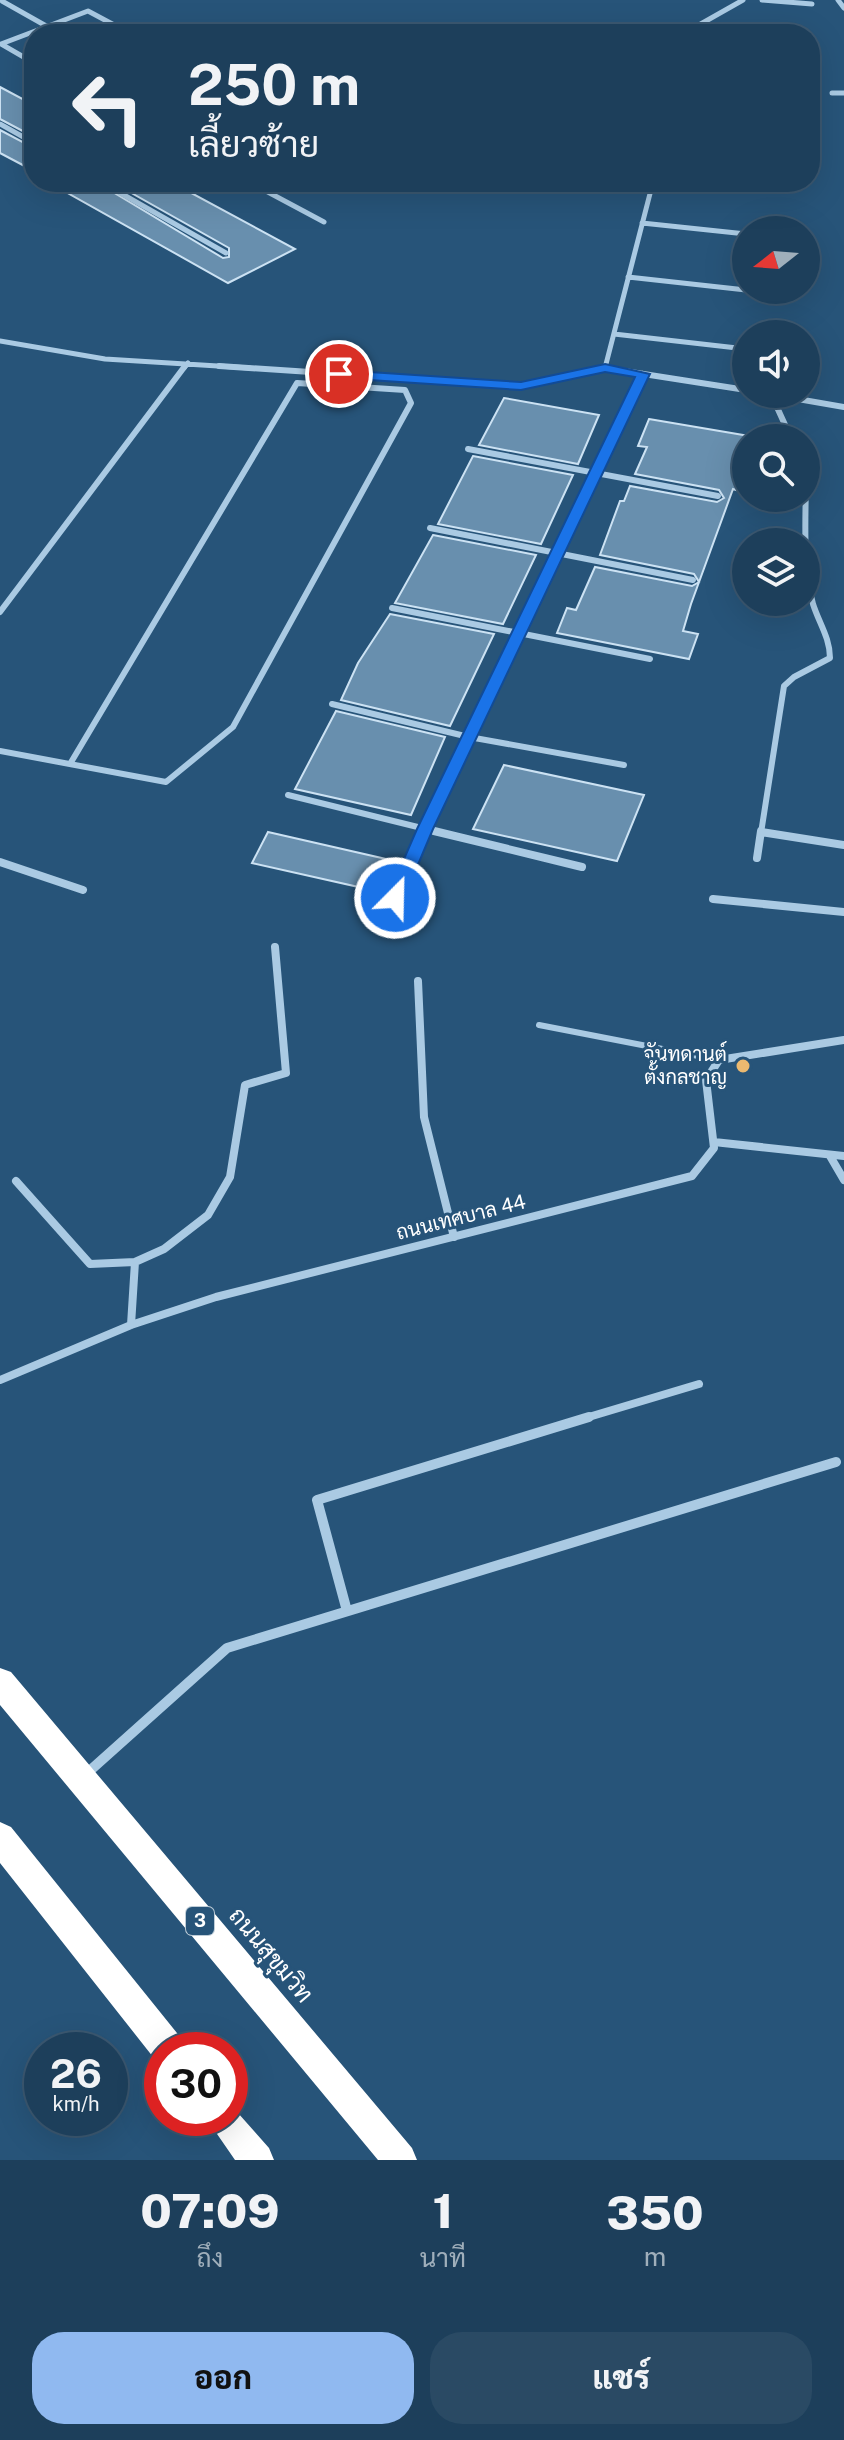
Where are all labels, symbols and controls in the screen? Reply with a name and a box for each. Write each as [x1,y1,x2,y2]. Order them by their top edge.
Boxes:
text: 250 m [188,52,360,118]
icon: left [56,56,160,160]
text: เลี้ยวซ้าย [188,123,319,165]
north arrow [732,216,820,304]
map controls [732,216,820,616]
button: sound [732,320,820,408]
pin [305,340,373,408]
icon: arrive [317,352,361,396]
button: search [732,424,820,512]
button: layers [732,528,820,616]
position arrow [353,856,437,940]
place label: จันทดานต์ ตั้งกลชาญ [644,1040,727,1089]
marker: จันทดานต์ ตั้งกลชาญ [734,1057,752,1075]
street label: ถนนเทศบาล 44 [394,1189,528,1245]
street label: ถนนสุขุมวิท [222,1901,320,2010]
road number: 3 [186,1907,214,1935]
speed limit sign: 30 [144,2032,248,2136]
text: 26 [50,2050,102,2097]
text: km/h [52,2092,100,2116]
text: 07:09 [140,2182,280,2239]
text: 1 [432,2182,453,2239]
text: 350 [606,2184,704,2241]
text: m [644,2241,666,2272]
text: ถึง [196,2242,223,2273]
text: นาที [420,2242,466,2273]
button: ออก [32,2332,414,2424]
button: แชร์ [430,2332,812,2424]

